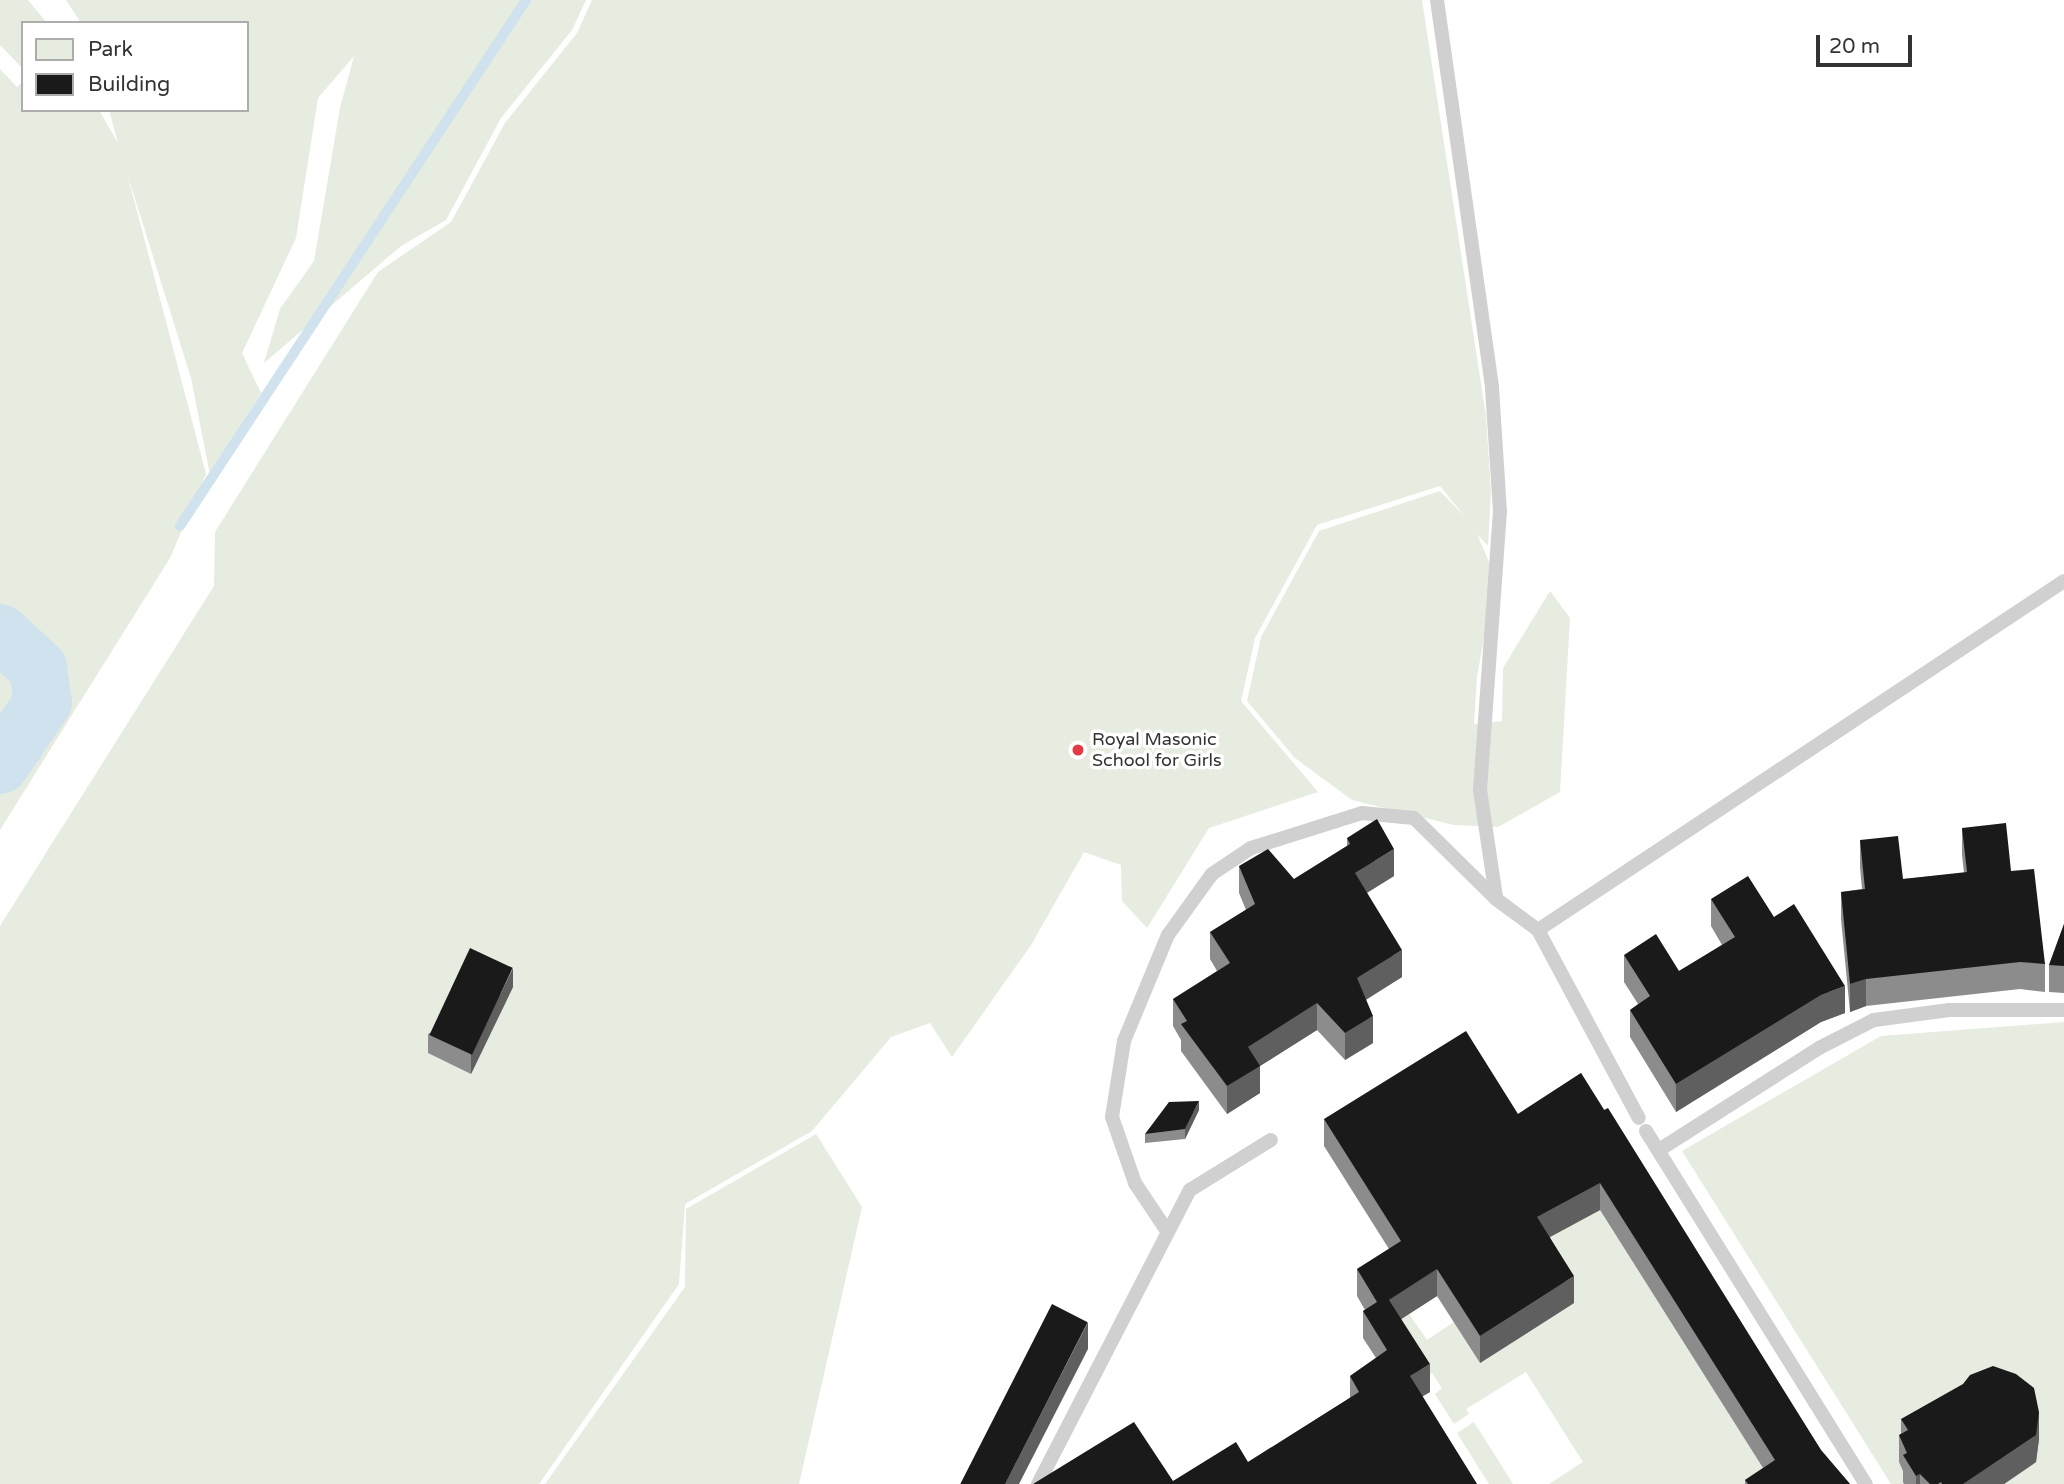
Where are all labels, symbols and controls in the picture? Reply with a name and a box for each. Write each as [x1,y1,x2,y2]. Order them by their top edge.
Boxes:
legend [21,21,248,112]
scale bar [1819,21,1915,65]
text: 20 m [1829,34,1880,59]
text: Park [88,37,133,62]
text: Building [88,72,170,97]
place label: Royal Masonic School for Girls [1092,729,1222,772]
marker: Royal Masonic School for Girls [1070,742,1086,758]

